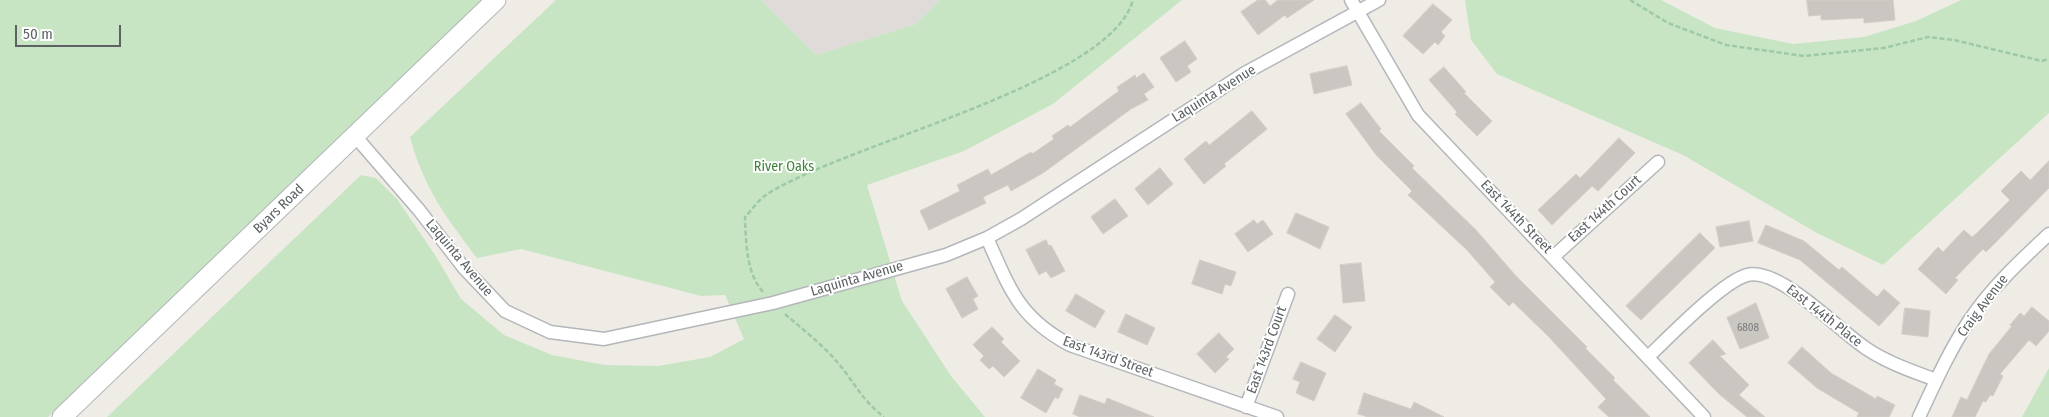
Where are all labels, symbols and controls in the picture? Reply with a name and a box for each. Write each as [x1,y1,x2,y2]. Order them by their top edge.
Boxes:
scale bar [18,15,124,47]
text: 50 m [23,25,53,43]
street label: Laquinta Avenue [1169,62,1259,126]
park label: River Oaks [754,159,814,175]
street label: East 144th Court [1565,172,1645,246]
street label: East 144th Street [1477,177,1555,257]
street label: Byars Road [250,181,308,237]
street label: Laquinta Avenue [422,216,496,300]
street label: Laquinta Avenue [809,258,905,300]
street label: Craig Avenue [1954,272,2012,340]
street label: East 144th Place [1783,281,1865,351]
street label: East 143rd Court [1243,304,1291,396]
house number: 6808 [1737,321,1759,335]
street label: East 143rd Street [1060,333,1156,381]

